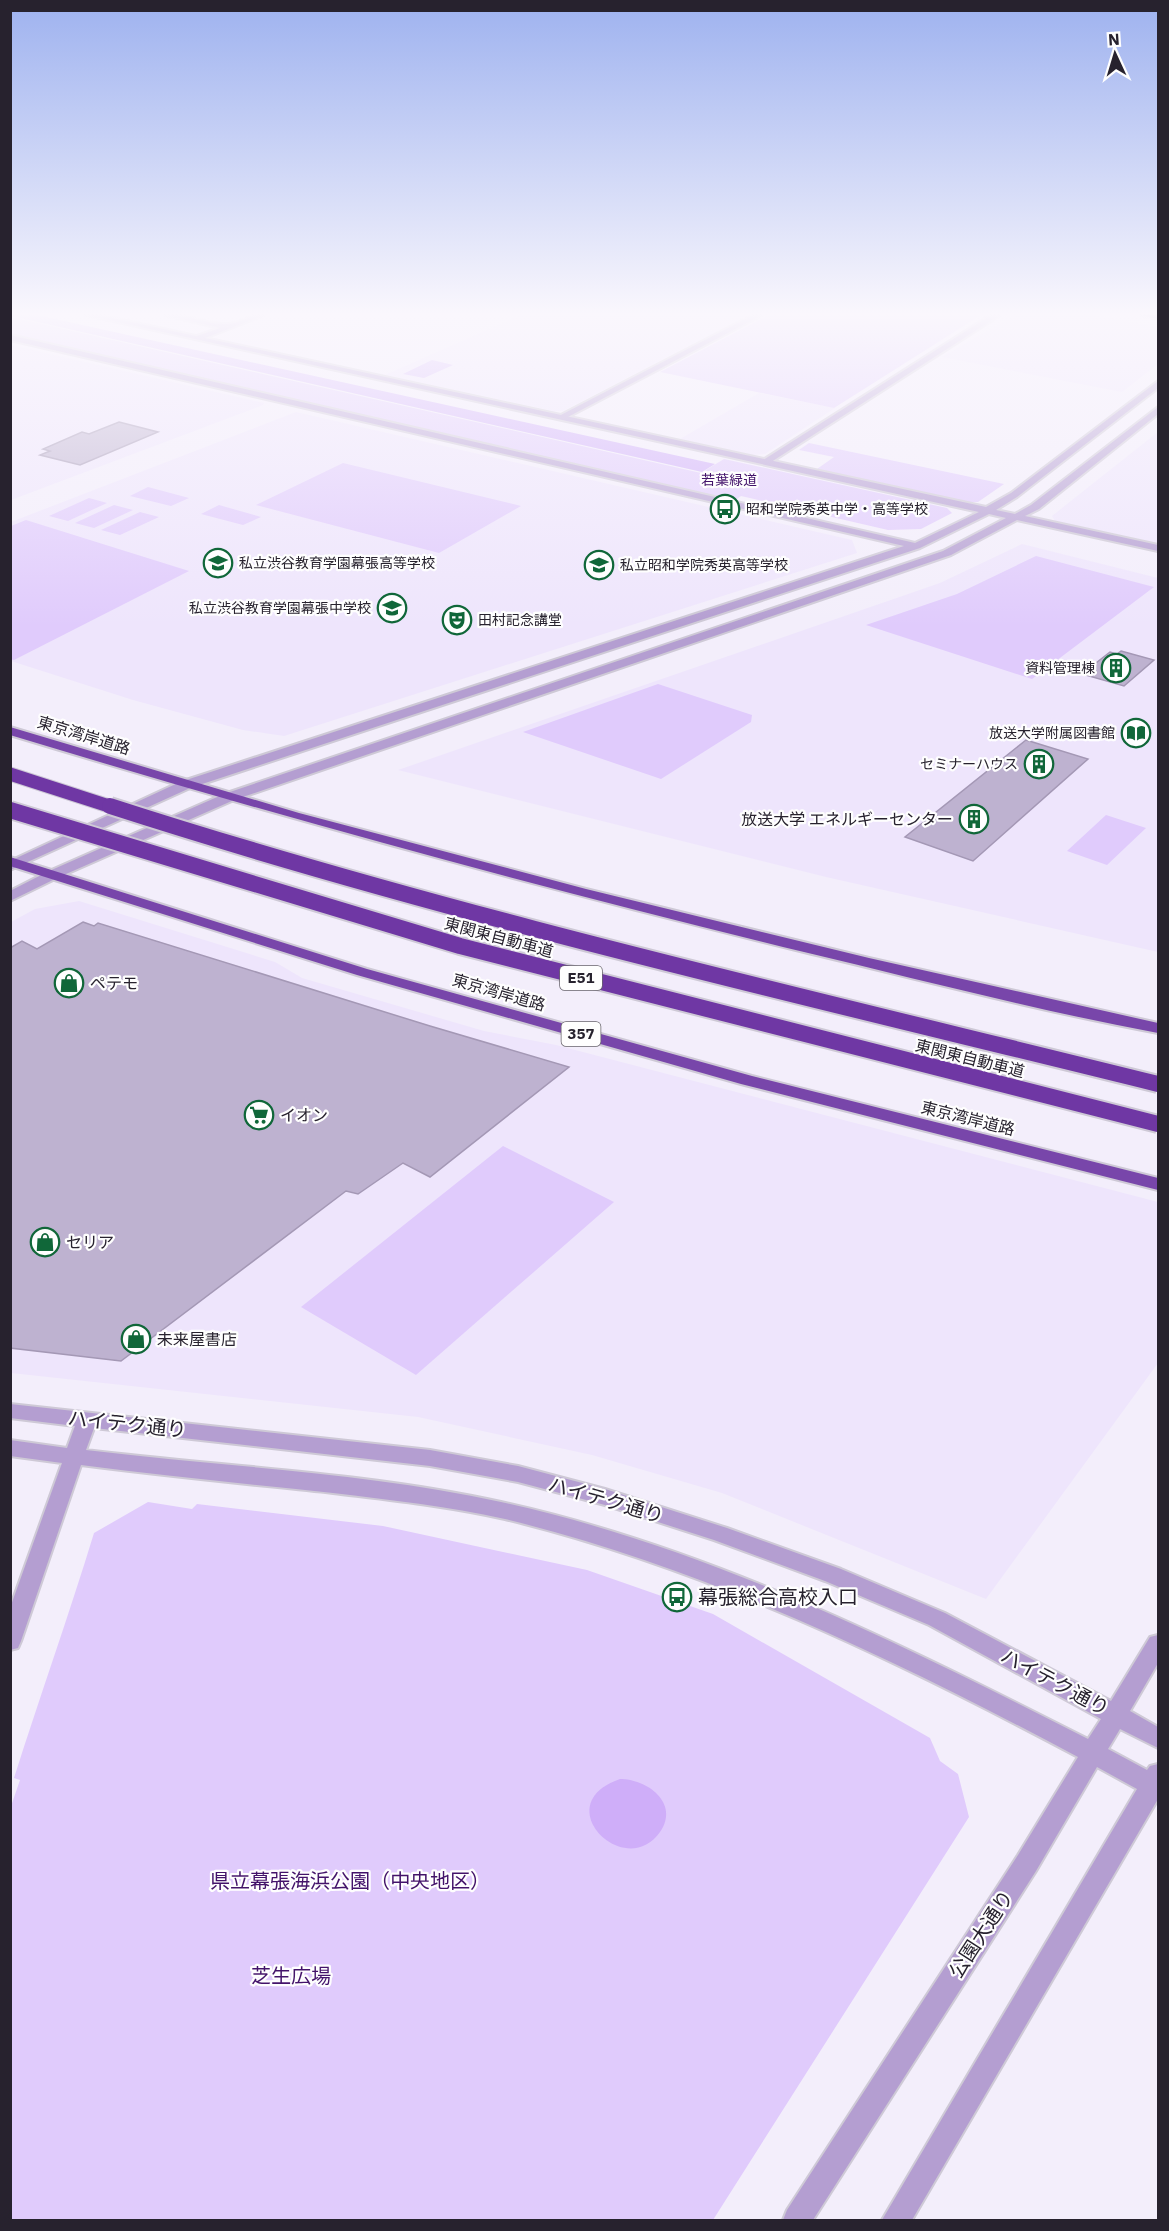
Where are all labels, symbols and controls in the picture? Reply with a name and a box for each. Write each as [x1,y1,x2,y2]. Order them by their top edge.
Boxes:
north arrow [1085,24,1145,84]
text: N [1107,29,1120,49]
park label: 若葉緑道 [701,471,757,489]
bus stop icon: 昭和学院秀英中学・高等学校 [709,493,741,525]
place label: 昭和学院秀英中学・高等学校 [746,500,928,518]
school or university icon: 私立渋谷教育学園幕張高等学校 [202,547,234,579]
school or university icon: 私立昭和学院秀英高等学校 [583,549,615,581]
place label: 私立渋谷教育学園幕張高等学校 [239,554,435,572]
place label: 私立昭和学院秀英高等学校 [620,556,788,574]
school or university icon: 私立渋谷教育学園幕張中学校 [376,592,408,624]
place label: 私立渋谷教育学園幕張中学校 [189,599,371,617]
theatre icon: 田村記念講堂 [441,604,473,636]
place label: 田村記念講堂 [478,611,562,629]
building icon: 資料管理棟 [1100,652,1132,684]
place label: 資料管理棟 [1025,659,1095,677]
street label: 東京湾岸道路 [35,711,133,759]
library icon: 放送大学附属図書館 [1120,717,1152,749]
place label: 放送大学附属図書館 [989,724,1115,742]
building icon: セミナーハウス [1023,748,1055,780]
place label: セミナーハウス [920,755,1018,773]
building icon: 放送大学 エネルギーセンター [958,803,990,835]
place label: 放送大学 エネルギーセンター [741,809,953,829]
street label: 東関東自動車道 [442,913,556,961]
road number: E51 [560,966,602,990]
shop icon: ペテモ [53,967,85,999]
street label: 東京湾岸道路 [450,969,548,1015]
place label: ペテモ [90,973,138,993]
road number: 357 [562,1022,600,1046]
street label: 東関東自動車道 [913,1035,1027,1081]
street label: 東京湾岸道路 [919,1097,1017,1139]
supermarket icon: イオン [243,1099,275,1131]
place label: イオン [280,1105,328,1125]
shop icon: セリア [29,1226,61,1258]
place label: セリア [66,1232,114,1252]
shop icon: 未来屋書店 [120,1323,152,1355]
place label: 未来屋書店 [157,1329,237,1349]
street label: ハイテク通り [66,1404,188,1443]
street label: ハイテク通り [545,1470,667,1529]
bus stop icon: 幕張総合高校入口 [661,1581,693,1613]
place label: 幕張総合高校入口 [698,1583,858,1610]
street label: ハイテク通り [996,1642,1114,1721]
park label: 県立幕張海浜公園（中央地区） [210,1867,490,1894]
street label: 公園大通り [942,1884,1019,1983]
park label: 芝生広場 [251,1962,331,1989]

